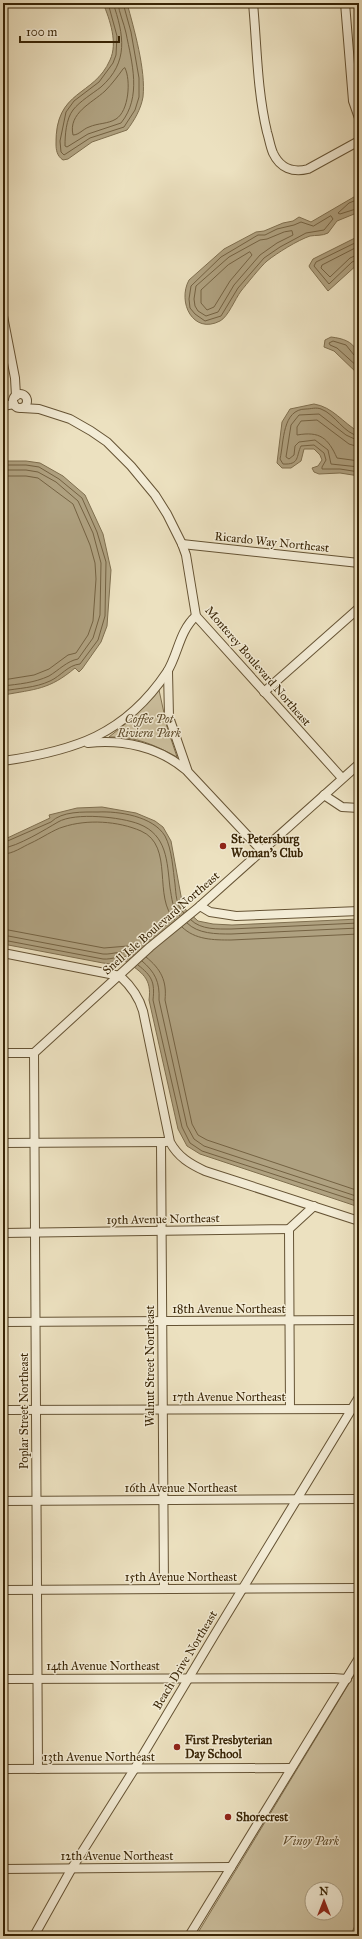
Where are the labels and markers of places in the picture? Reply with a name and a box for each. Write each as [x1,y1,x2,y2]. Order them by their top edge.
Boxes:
place label: St. Petersburg Woman's Club [231,832,303,860]
marker: St. Petersburg Woman's Club [218,841,228,851]
place label: First Presbyterian Day School [185,1733,273,1762]
marker: First Presbyterian Day School [172,1742,182,1752]
place label: Shorecrest [236,1810,289,1824]
marker: Shorecrest [223,1812,233,1822]

